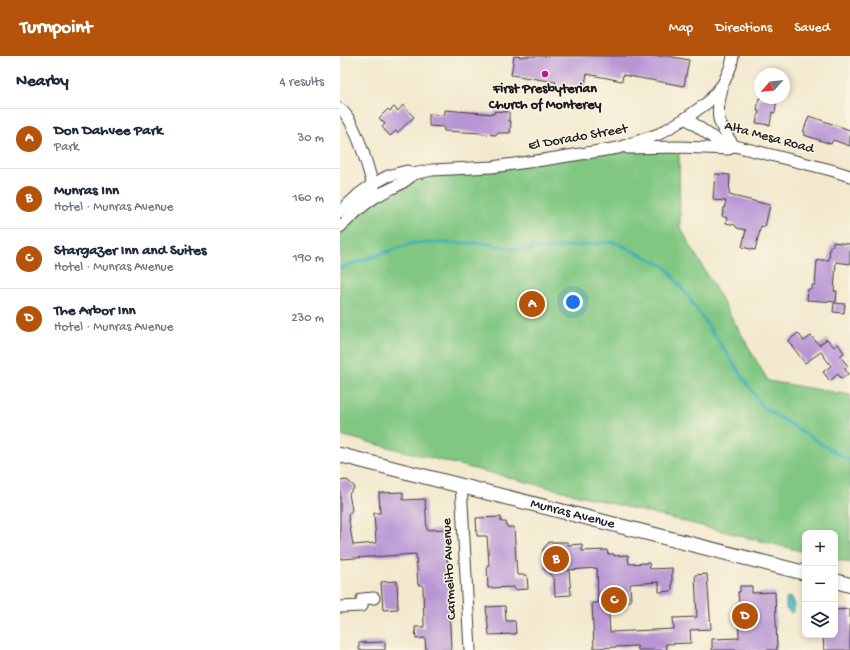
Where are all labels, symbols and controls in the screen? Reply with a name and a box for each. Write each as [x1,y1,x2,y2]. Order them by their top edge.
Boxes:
text: Turnpoint [20,17,92,40]
text: Map [669,20,693,37]
text: Directions [715,20,772,37]
text: Saved [794,20,830,37]
north arrow [754,68,790,104]
marker: First Presbyterian Church of Monterey [540,69,550,79]
text: Nearby [16,72,69,92]
text: 4 results [280,75,324,90]
place label: First Presbyterian Church of Monterey [488,81,601,114]
street label: Alta Mesa Road [722,118,817,159]
street label: El Dorado Street [527,121,630,155]
text: Don Dahvee Park [54,122,163,140]
text: A [25,131,33,146]
text: 30 m [298,131,324,146]
text: Park [54,140,79,155]
text: Munras Inn [54,182,119,200]
text: B [26,191,32,206]
text: 160 m [292,191,324,206]
text: Hotel · Munras Avenue [54,200,173,215]
text: Stargazer Inn and Suites [54,242,207,260]
text: C [25,251,33,266]
text: 190 m [293,251,324,266]
text: Hotel · Munras Avenue [54,260,173,275]
pin: A [519,289,545,319]
your location [563,292,583,312]
text: The Arbor Inn [54,302,136,320]
text: D [25,311,33,326]
text: 230 m [291,311,324,326]
text: Hotel · Munras Avenue [54,320,173,335]
street label: Munras Avenue [529,495,617,533]
street label: Carmelito Avenue [439,517,461,620]
map controls [802,530,838,638]
button: + [802,530,838,566]
pin: B [543,544,569,574]
button: − [802,566,838,602]
pin: C [601,585,627,615]
pin: D [732,601,758,631]
button: layers [802,602,838,638]

